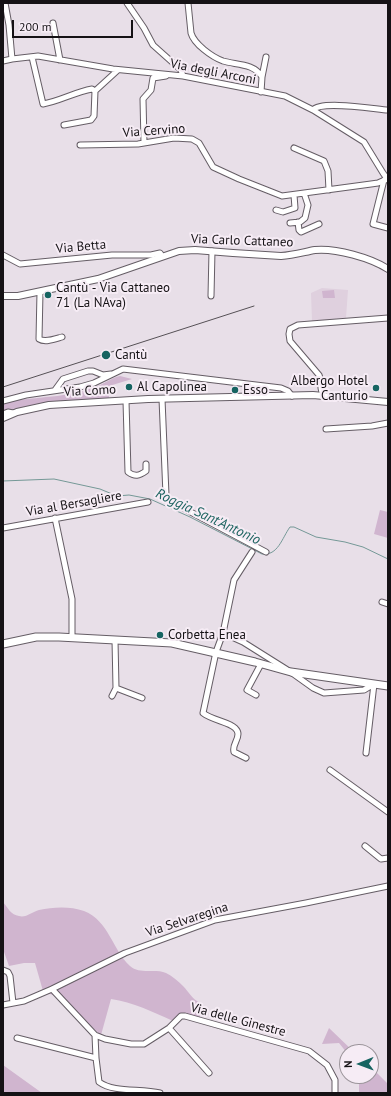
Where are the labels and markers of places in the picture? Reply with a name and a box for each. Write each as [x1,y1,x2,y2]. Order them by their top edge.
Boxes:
place label: Cantù - Via Cattaneo 71 (La NAva) [56,280,170,311]
marker: Cantù - Via Cattaneo 71 (La NAva) [43,290,53,300]
place label: Cantù [115,347,147,363]
marker: Cantù [100,349,112,361]
place label: Albergo Hotel Canturio [291,373,368,404]
place label: Al Capolinea [137,379,207,395]
marker: Al Capolinea [124,382,134,392]
place label: Esso [243,382,268,398]
marker: Albergo Hotel Canturio [371,383,381,393]
marker: Esso [230,385,240,395]
place label: Corbetta Enea [168,627,246,643]
marker: Corbetta Enea [155,630,165,640]

